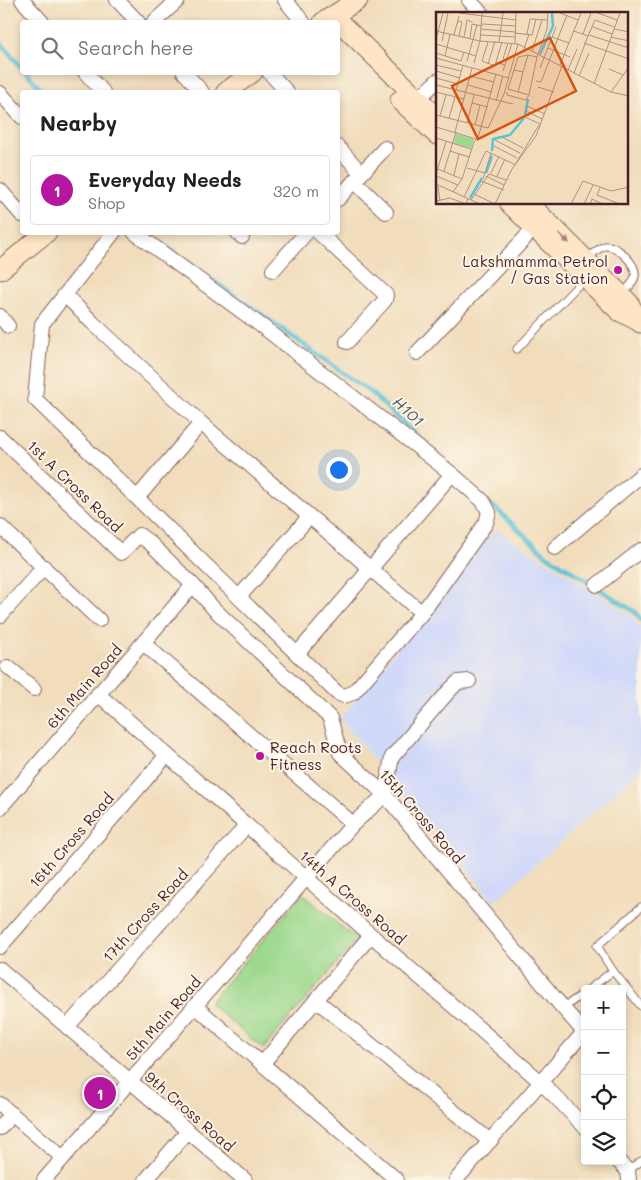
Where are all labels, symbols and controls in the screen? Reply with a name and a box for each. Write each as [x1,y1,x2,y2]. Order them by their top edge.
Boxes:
inset map [436,12,628,205]
search box [20,20,340,75]
icon: search [38,34,66,62]
text: Search here [78,35,194,60]
text: Nearby [40,109,117,136]
text: Everyday Needs [88,167,241,192]
text: 1 [53,180,61,201]
text: 320 m [273,180,319,201]
text: Shop [88,192,125,213]
one-way arrow [558,231,570,243]
place label: Lakshmamma Petrol / Gas Station [462,251,608,288]
marker: Lakshmamma Petrol / Gas Station [612,264,624,276]
water label: H101 [389,391,429,431]
street label: 1st A Cross Road [23,436,127,536]
your location [326,457,352,483]
street label: 6th Main Road [42,640,126,732]
place label: Reach Roots Fitness [270,737,362,774]
marker: Reach Roots Fitness [254,750,266,762]
street label: 15th Cross Road [375,764,469,868]
street label: 16th Cross Road [24,788,118,892]
street label: 14th A Cross Road [296,845,410,949]
street label: 17th Cross Road [98,864,192,966]
street label: 5th Main Road [121,972,205,1064]
map controls [581,985,626,1165]
button: + [581,985,626,1030]
button: − [581,1030,626,1075]
street label: 9th Cross Road [141,1067,239,1155]
pin: 1 [84,1074,116,1112]
button: locate [581,1075,626,1120]
button: layers [581,1120,626,1165]

